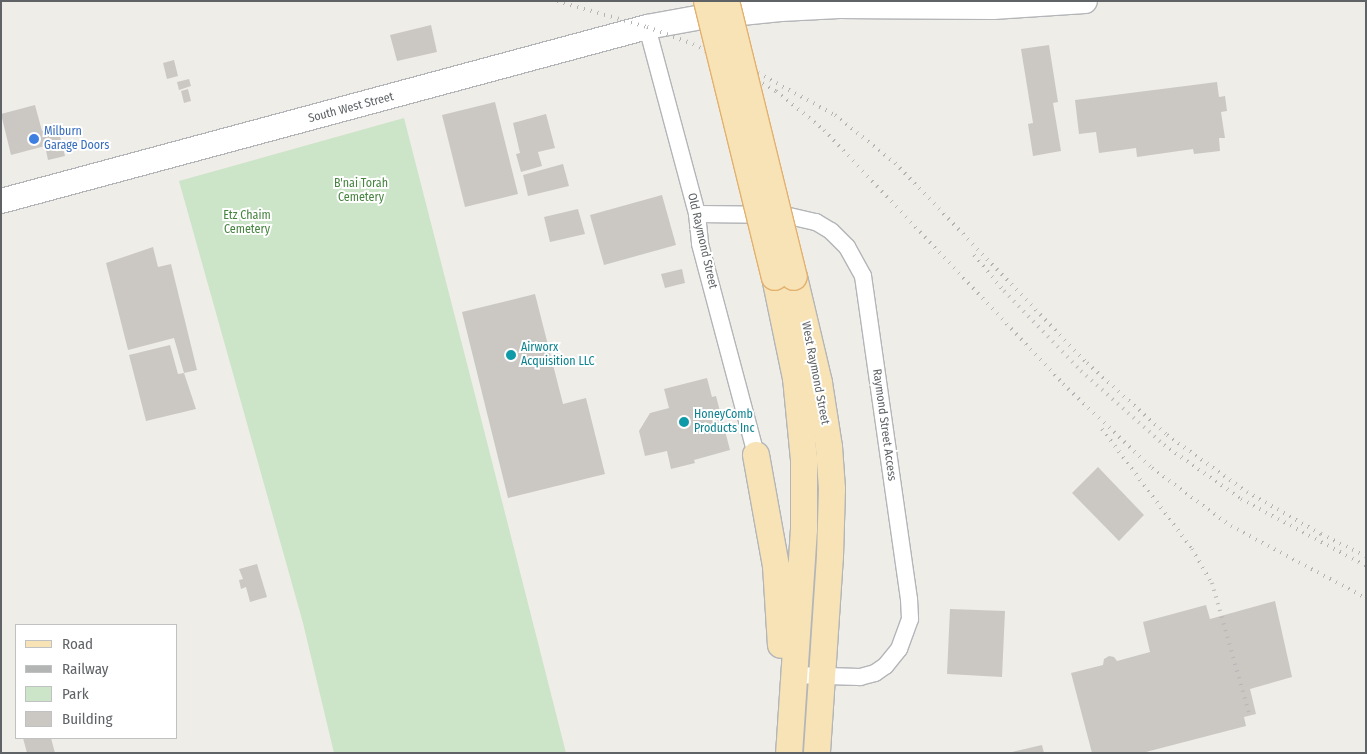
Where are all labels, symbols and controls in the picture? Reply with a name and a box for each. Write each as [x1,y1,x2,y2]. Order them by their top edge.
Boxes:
street label: South West Street [307,90,395,126]
place label: Milburn Garage Doors [44,125,109,153]
marker: Milburn Garage Doors [28,133,40,145]
park label: B'nai Torah Cemetery [334,177,388,205]
street label: Old Raymond Street [684,192,720,290]
park label: Etz Chaim Cemetery [223,209,271,237]
street label: West Raymond Street [798,320,832,426]
place label: Airworx Acquisition LLC [521,341,595,369]
marker: Airworx Acquisition LLC [505,349,517,361]
street label: Raymond Street Access [869,368,899,482]
place label: HoneyComb Products Inc [694,408,755,436]
marker: HoneyComb Products Inc [678,416,690,428]
legend [15,624,178,739]
text: Road [62,635,93,653]
text: Railway [62,660,109,678]
text: Park [62,685,89,703]
text: Building [62,710,113,728]

